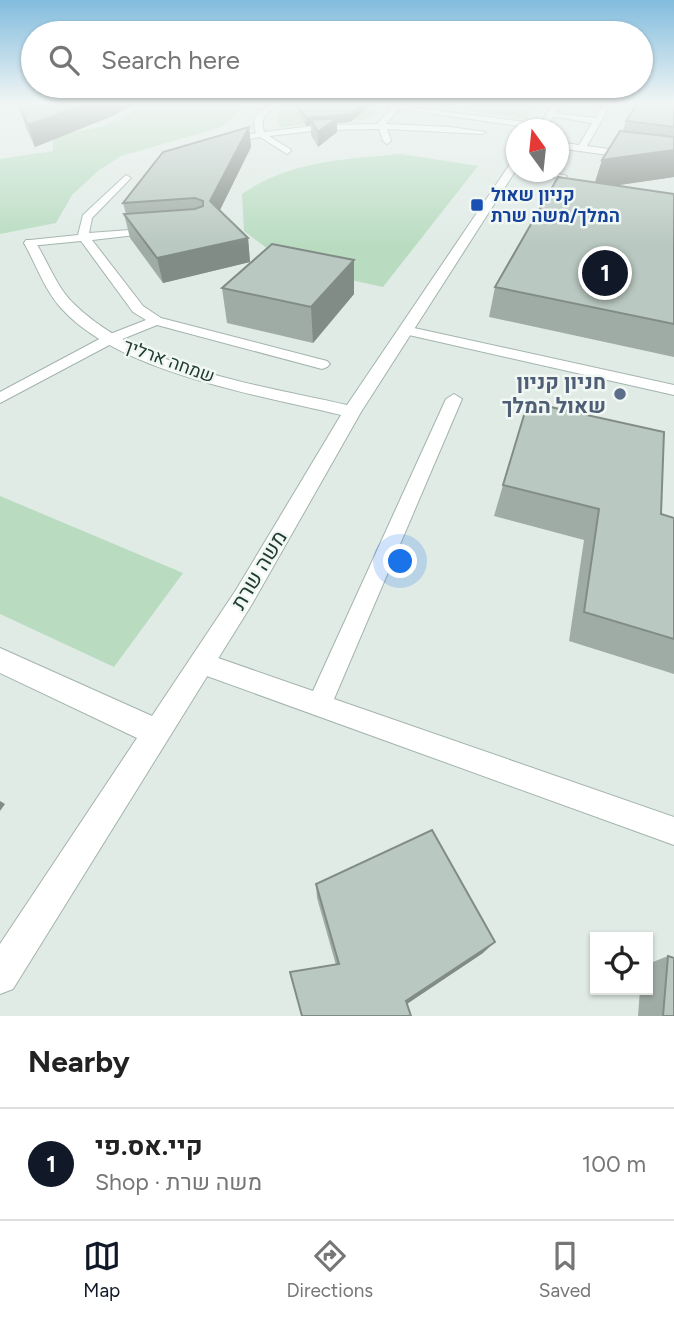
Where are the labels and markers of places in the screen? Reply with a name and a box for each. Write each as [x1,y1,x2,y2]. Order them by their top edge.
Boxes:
place label: קניון שאול המלך/משה שרת [491,184,620,227]
marker: קניון שאול המלך/משה שרת [469,197,485,213]
pin: 1 [582,247,628,299]
place label: חניון קניון שאול המלך [502,369,606,418]
marker: חניון קניון שאול המלך [612,386,628,402]

